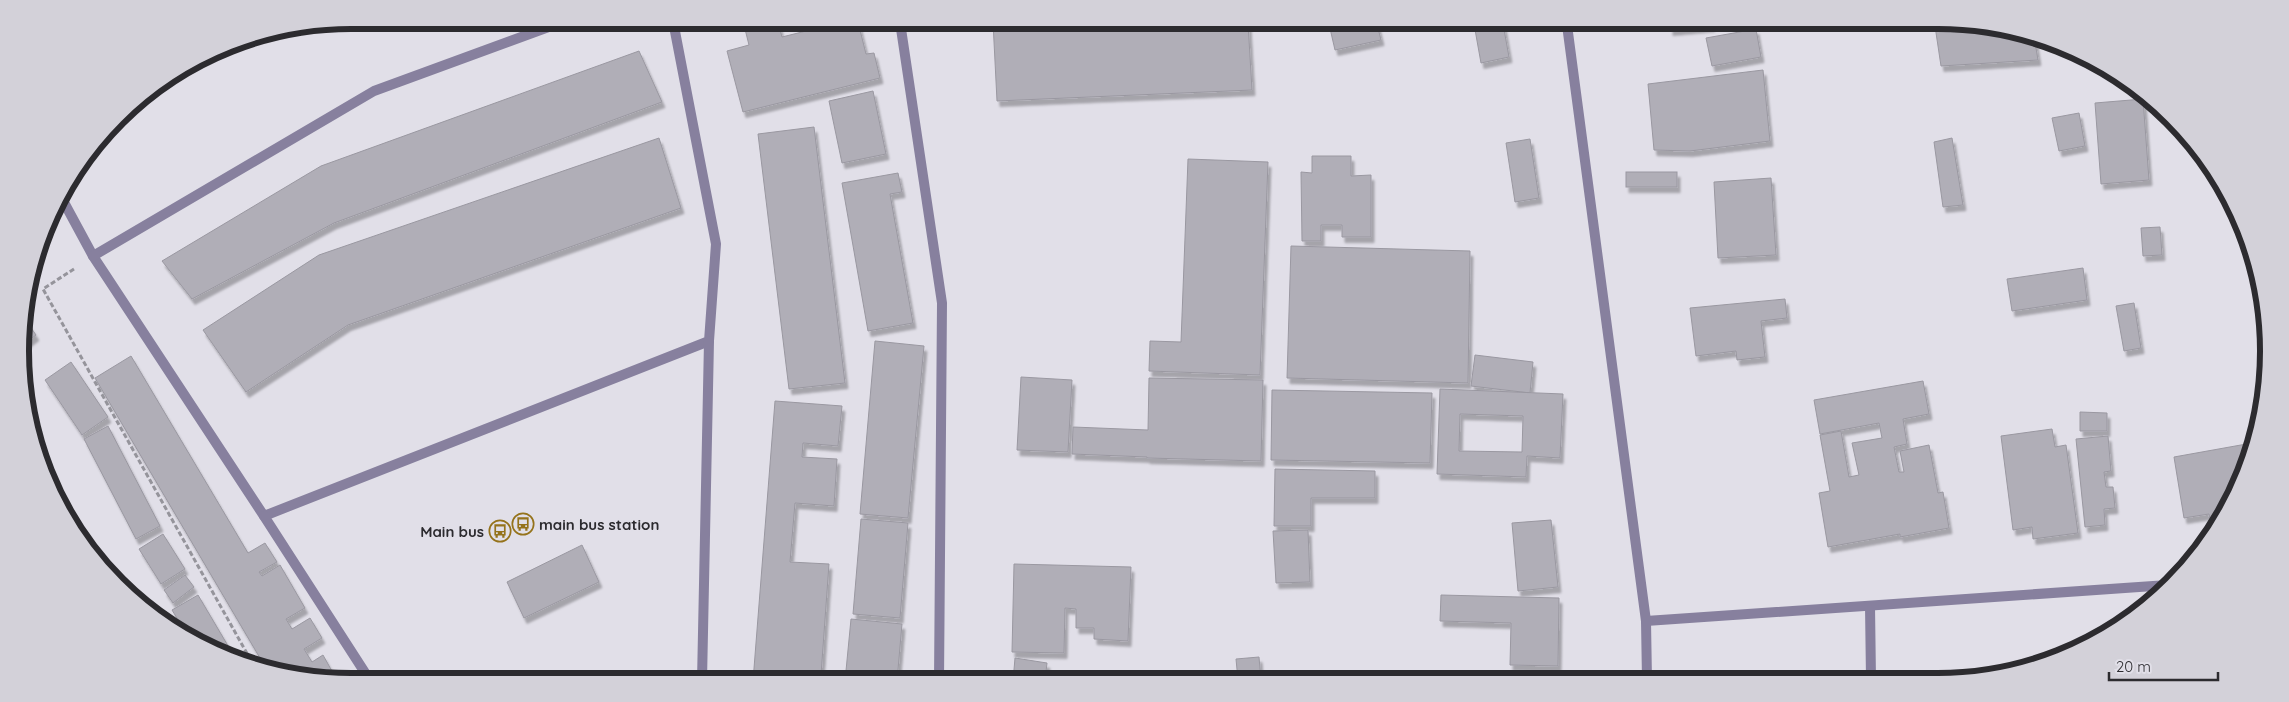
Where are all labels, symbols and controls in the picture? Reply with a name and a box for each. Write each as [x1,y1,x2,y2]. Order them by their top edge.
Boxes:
bus stop icon: main bus station [511,512,535,536]
place label: main bus station [539,515,659,534]
bus stop icon: Main bus [488,519,512,543]
place label: Main bus [420,522,484,541]
scale bar [2109,650,2218,682]
text: 20 m [2116,657,2151,676]

